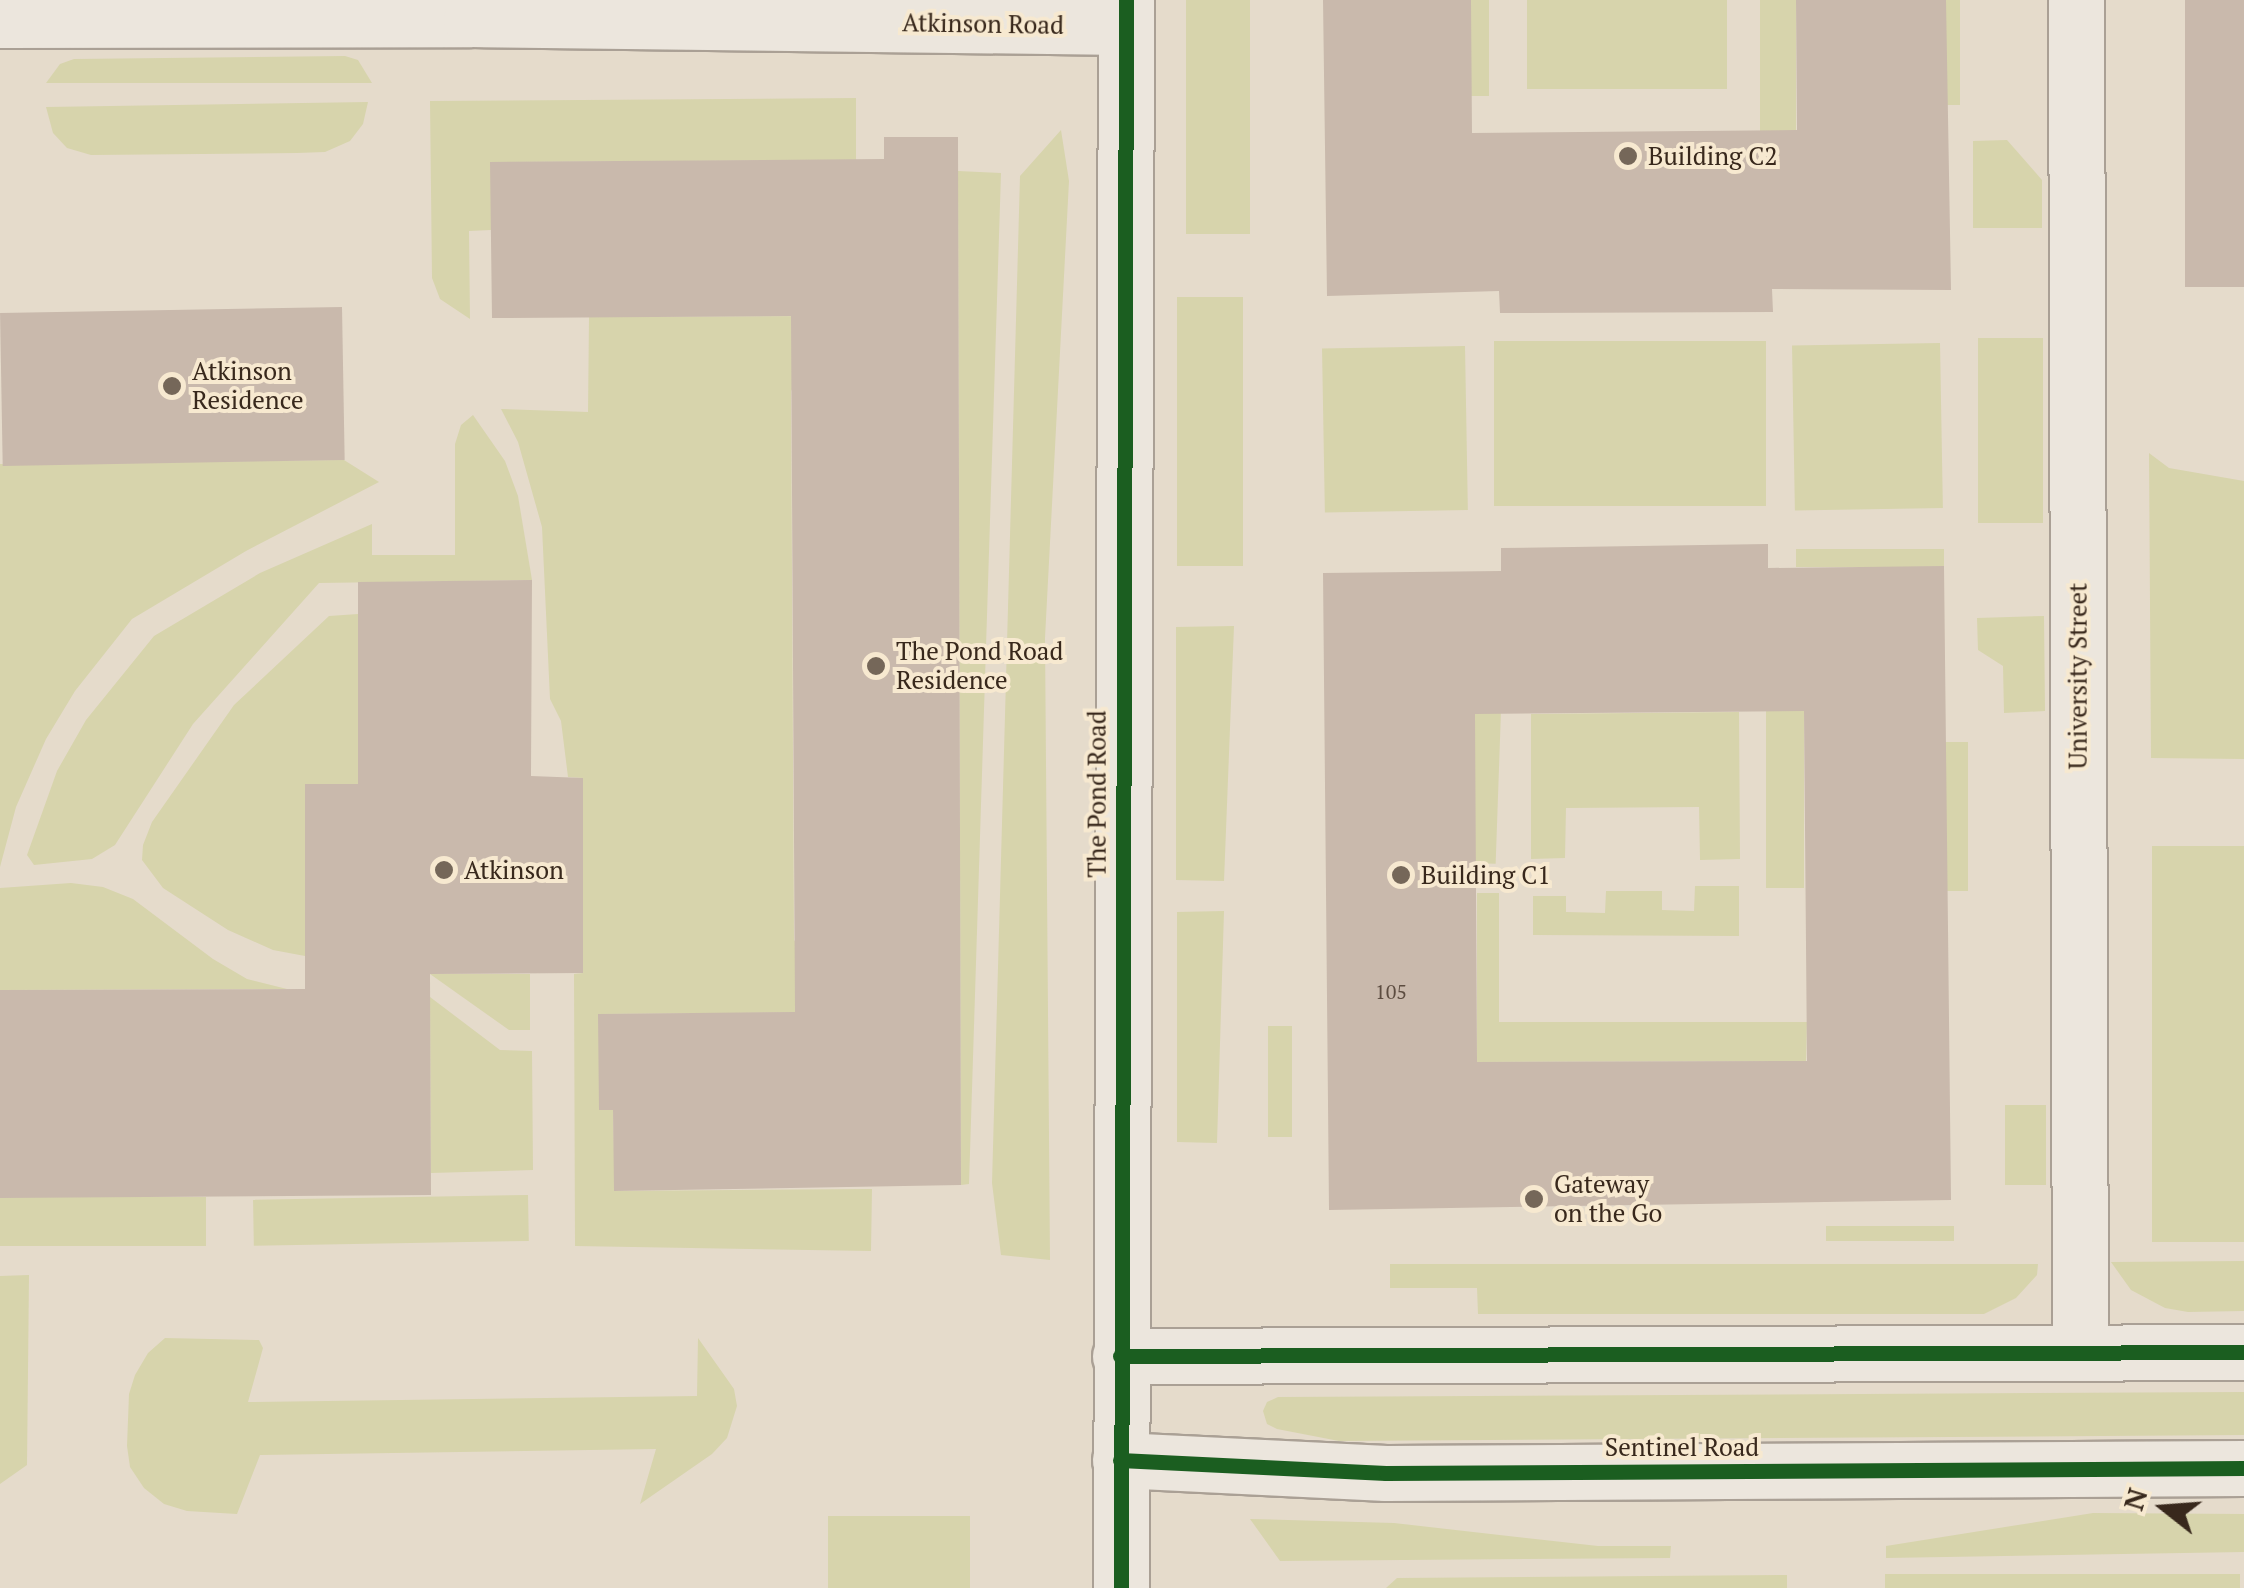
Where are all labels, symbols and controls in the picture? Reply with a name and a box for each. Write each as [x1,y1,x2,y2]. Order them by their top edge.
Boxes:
street label: Atkinson Road [902,8,1064,40]
place label: Building C2 [1648,141,1778,171]
marker: Building C2 [1617,145,1639,167]
place label: Atkinson Residence [192,357,303,416]
marker: Atkinson Residence [161,375,183,397]
street label: University Street [2063,583,2093,769]
place label: The Pond Road Residence [896,637,1063,696]
marker: The Pond Road Residence [865,655,887,677]
street label: The Pond Road [1082,710,1112,878]
place label: Atkinson [464,855,564,885]
marker: Atkinson [433,859,455,881]
place label: Building C1 [1421,860,1551,890]
marker: Building C1 [1390,864,1412,886]
house number: 105 [1375,979,1407,1003]
place label: Gateway on the Go [1554,1170,1662,1229]
marker: Gateway on the Go [1523,1188,1545,1210]
street label: Sentinel Road [1605,1432,1759,1462]
north arrow [2114,1458,2214,1558]
text: N [2114,1484,2156,1515]

